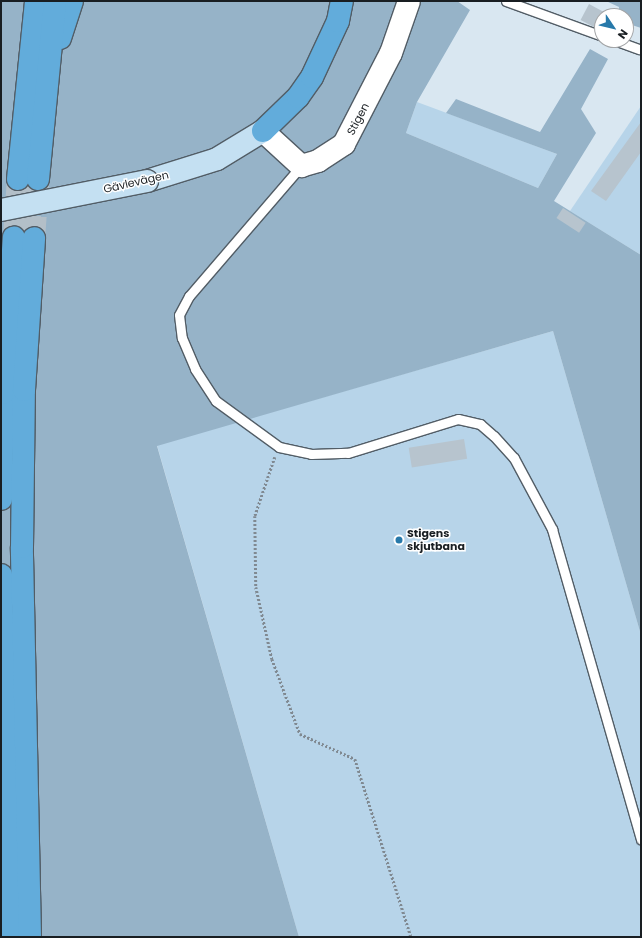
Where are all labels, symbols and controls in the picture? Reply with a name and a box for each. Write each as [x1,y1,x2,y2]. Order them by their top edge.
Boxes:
north arrow [594,8,634,48]
text: N [614,26,632,42]
street label: Stigen [344,101,372,137]
street label: Gävlevägen [102,168,170,196]
place label: Stigens skjutbana [407,527,465,553]
marker: Stigens skjutbana [394,535,404,545]

